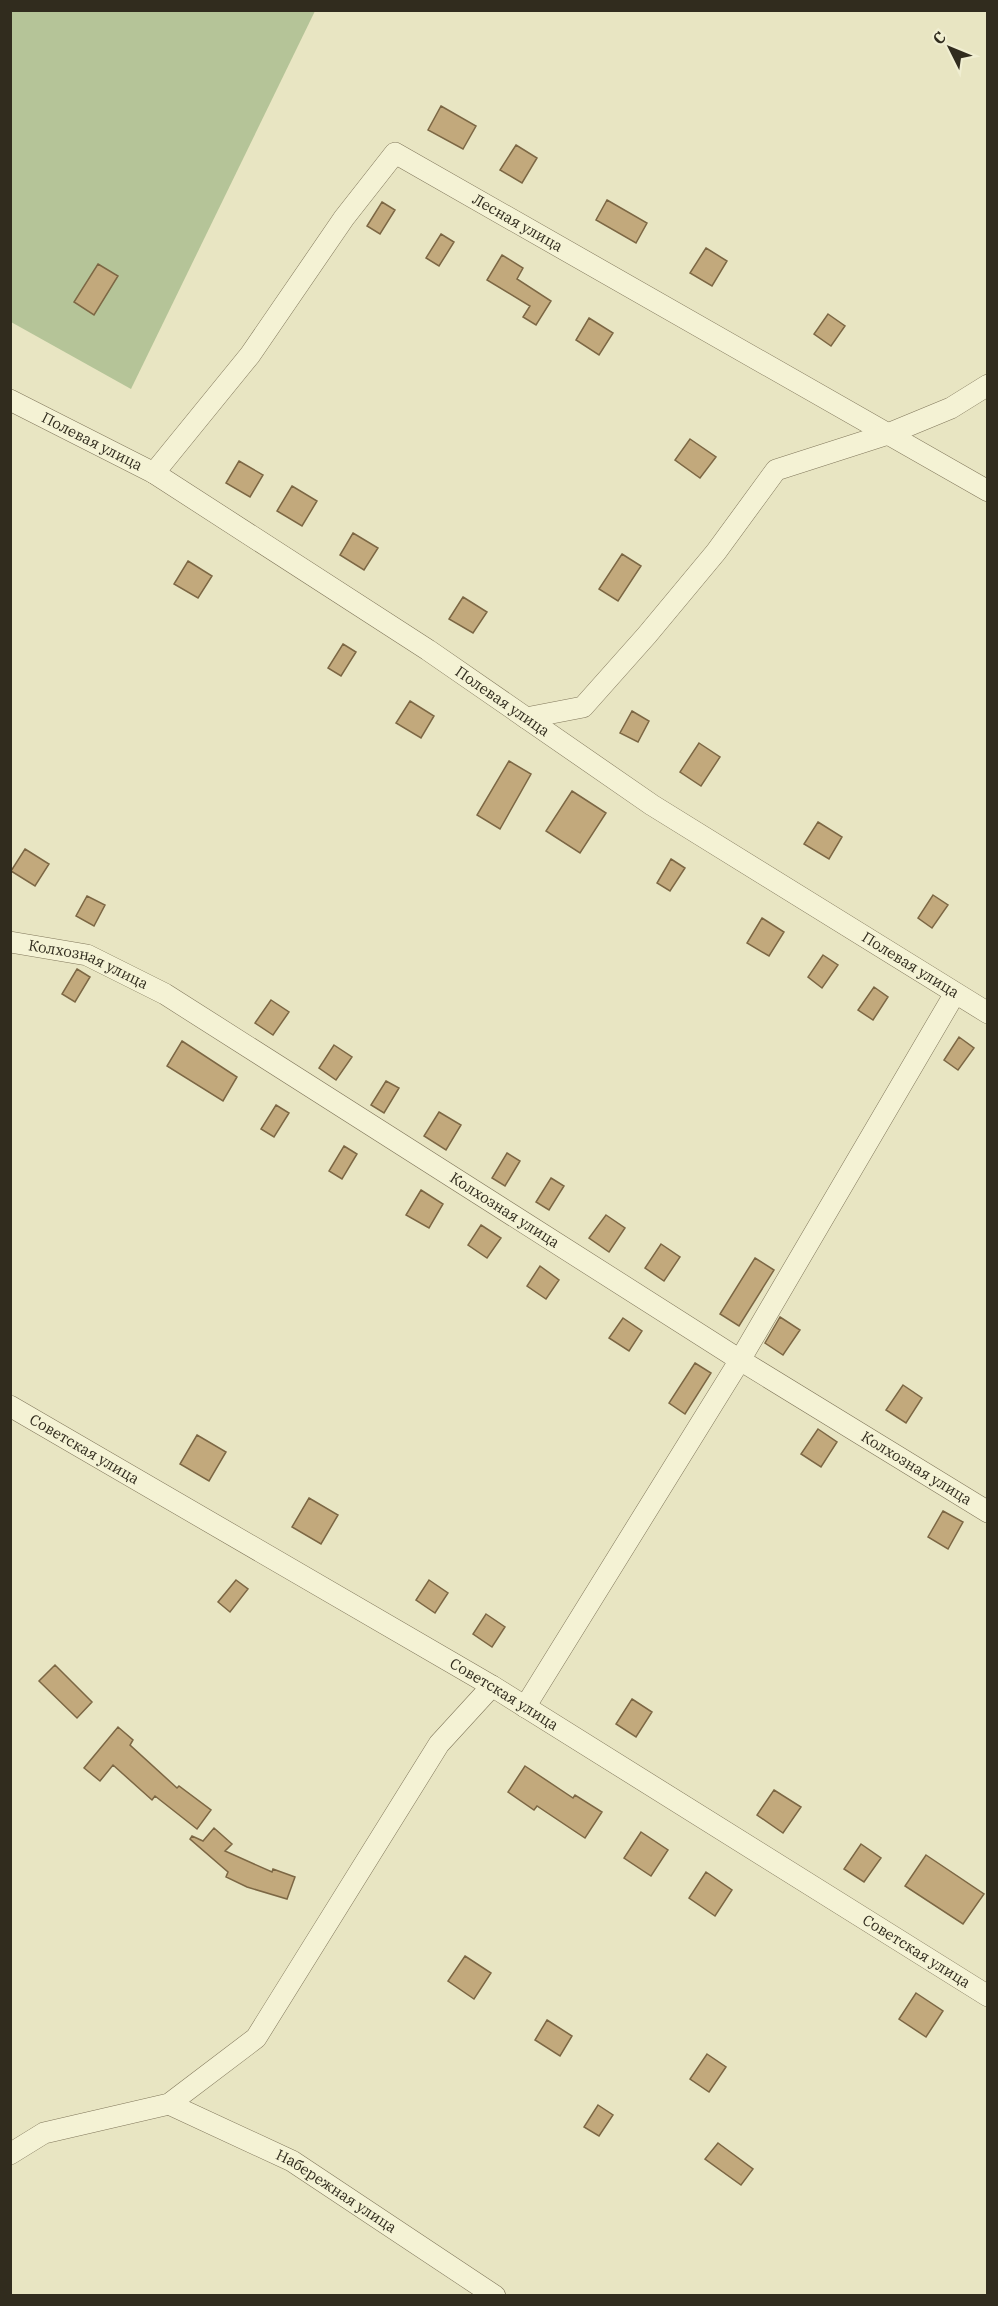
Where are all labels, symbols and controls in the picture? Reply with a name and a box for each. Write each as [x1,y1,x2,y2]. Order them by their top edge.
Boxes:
north arrow [920,18,980,78]
text: С [928,27,950,48]
street label: Лесная улица [469,189,566,256]
street label: Полевая улица [39,408,146,475]
street label: Полевая улица [452,662,553,740]
street label: Полевая улица [859,927,963,1002]
street label: Колхозная улица [27,935,151,993]
street label: Колхозная улица [447,1168,563,1252]
street label: Советская улица [26,1409,143,1488]
street label: Колхозная улица [858,1427,976,1509]
street label: Советская улица [447,1654,562,1734]
street label: Советская улица [859,1910,974,1992]
street label: Набережная улица [273,2145,401,2237]

